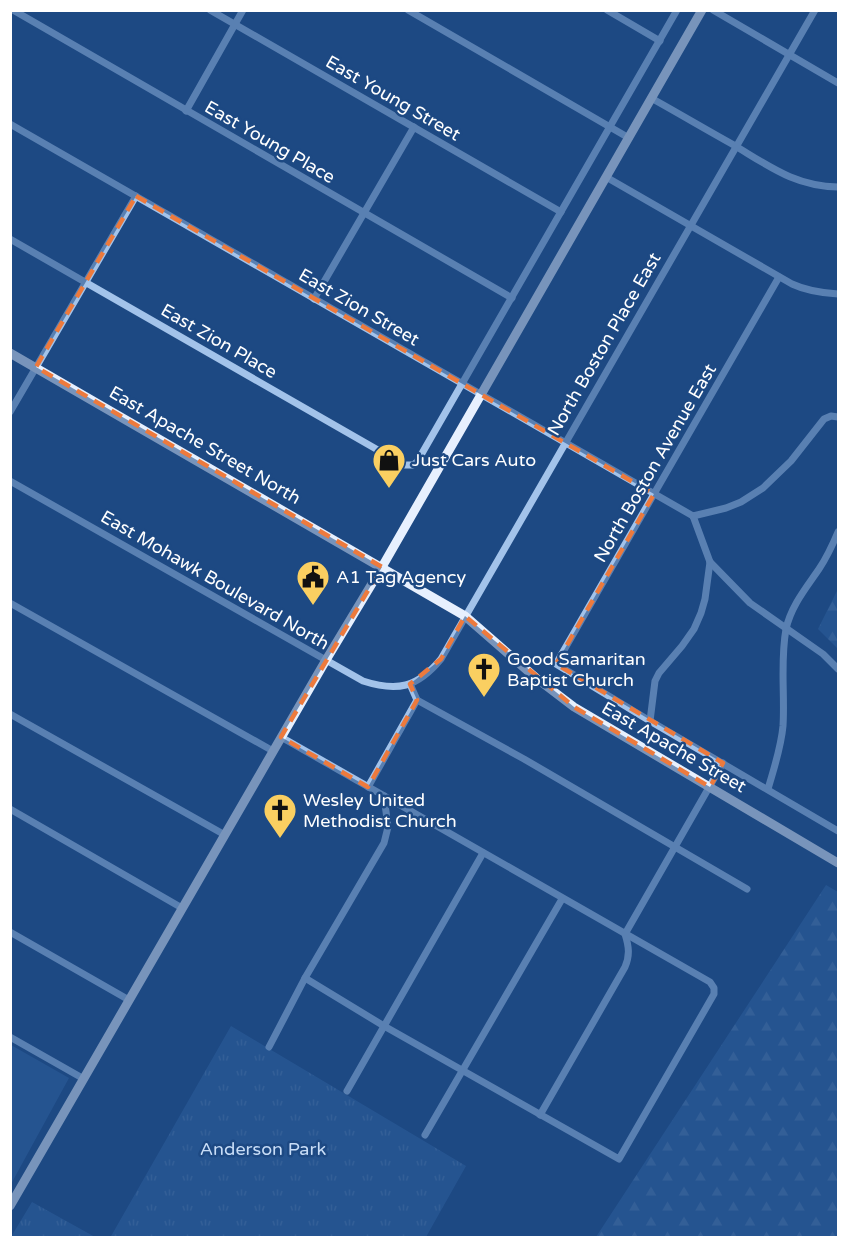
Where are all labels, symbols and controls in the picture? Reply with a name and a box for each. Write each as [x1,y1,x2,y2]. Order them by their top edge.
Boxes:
street label: East Young Street [322,50,464,146]
street label: East Young Place [201,96,339,188]
street label: North Boston Place East [543,248,666,439]
street label: East Zion Street [295,264,423,350]
street label: East Zion Place [157,299,281,383]
street label: North Boston Avenue East [589,360,721,566]
street label: East Apache Street North [105,381,305,509]
shop icon: Just Cars Auto [371,442,407,489]
place label: Just Cars Auto [412,449,536,471]
street label: East Mohawk Boulevard North [97,505,333,655]
public building icon: A1 Tag Agency [295,559,331,606]
place label: A1 Tag Agency [336,566,466,588]
place label: Good Samaritan Baptist Church [507,648,646,691]
church icon: Good Samaritan Baptist Church [466,651,502,698]
street label: East Apache Street [598,697,750,797]
place label: Wesley United Methodist Church [303,789,457,832]
church icon: Wesley United Methodist Church [262,792,298,839]
park label: Anderson Park [200,1138,326,1160]

